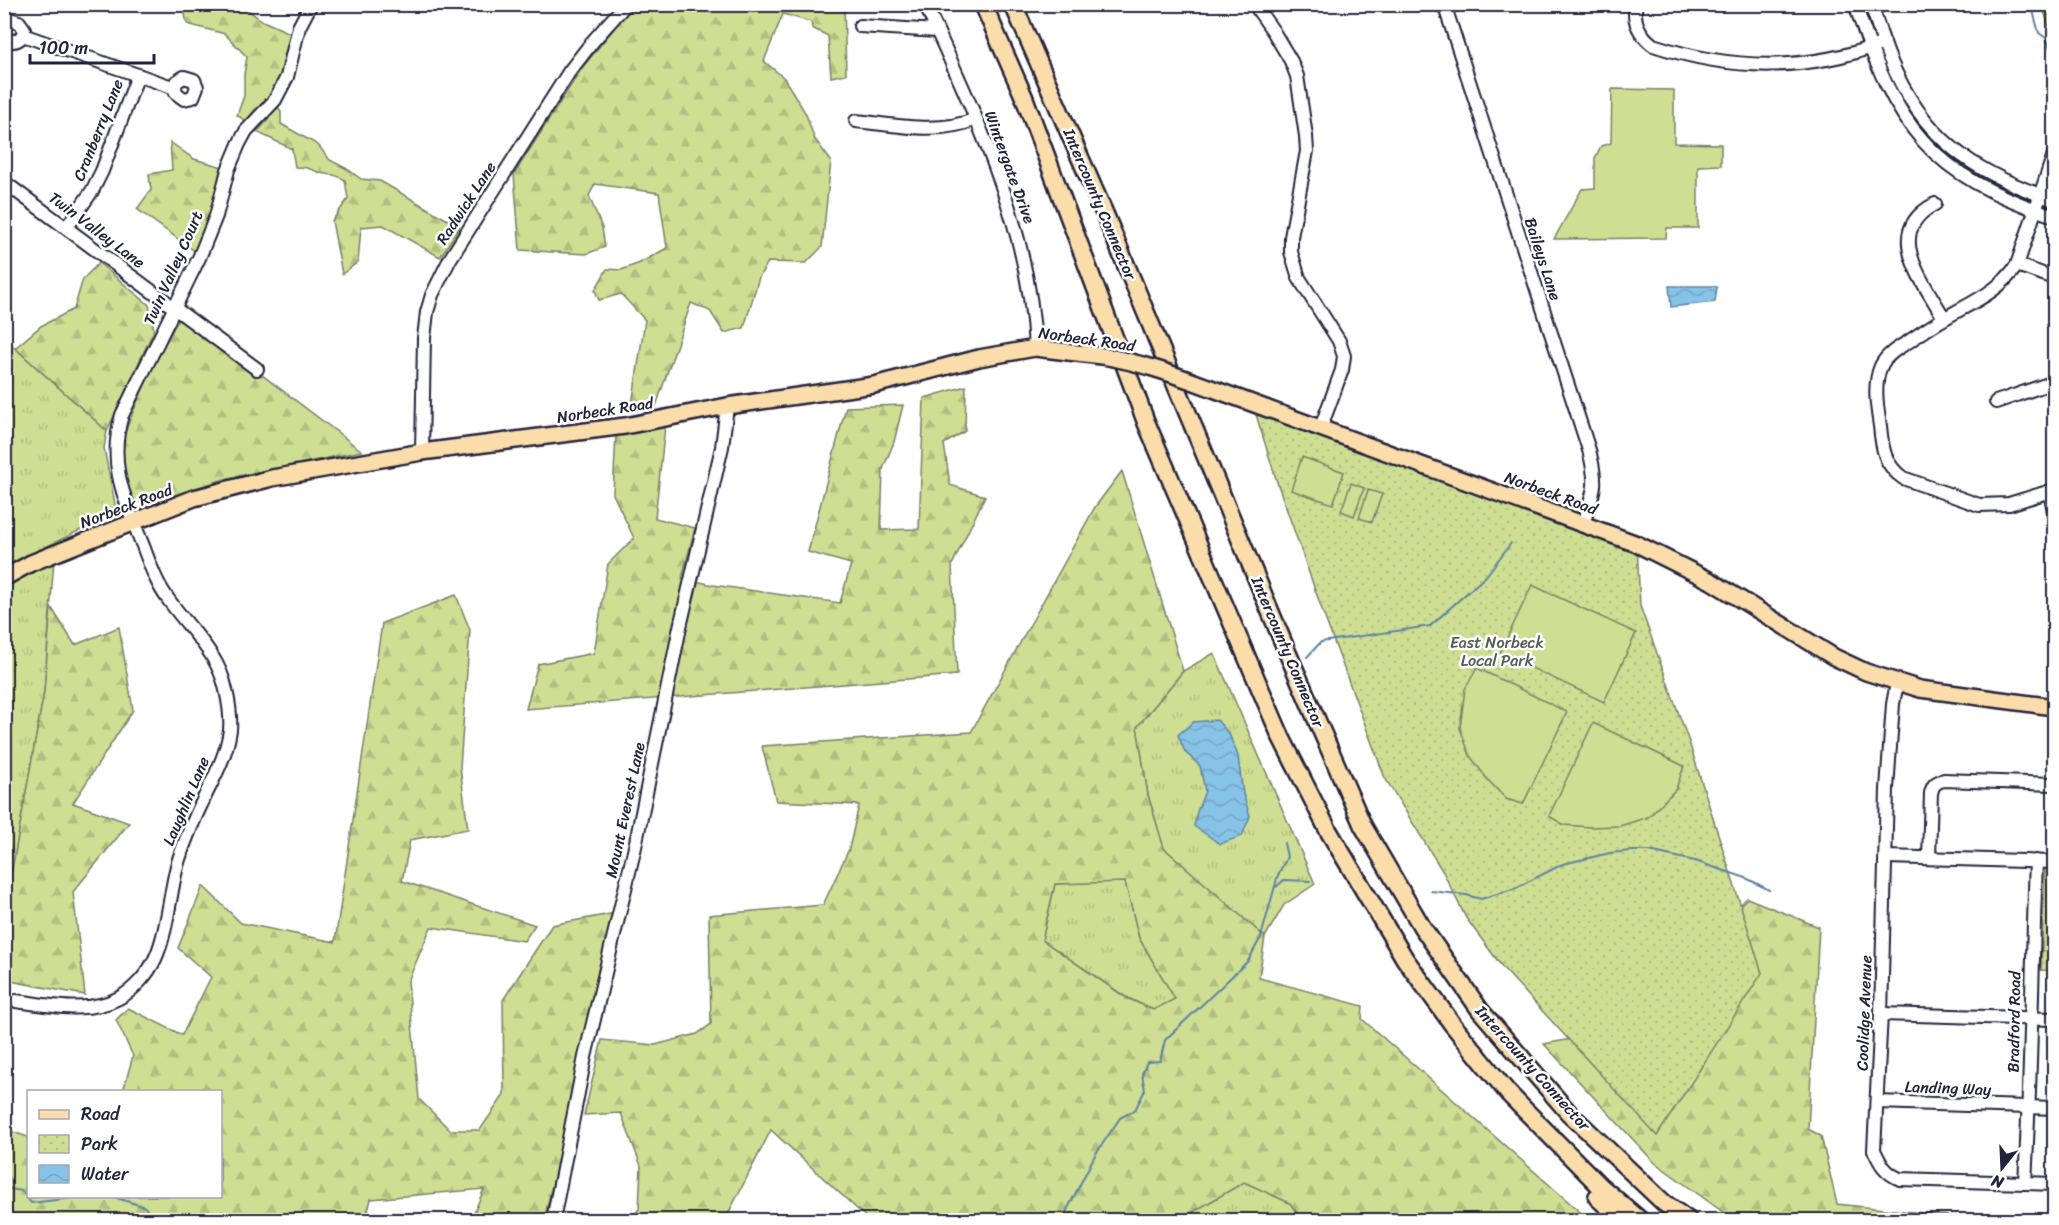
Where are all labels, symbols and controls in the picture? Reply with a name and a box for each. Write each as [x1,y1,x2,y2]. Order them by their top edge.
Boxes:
scale bar [30,27,154,65]
text: 100 m [39,32,88,64]
street label: Cranberry Lane [64,75,132,185]
street label: Wintergate Drive [976,106,1044,228]
street label: Intercounty Connector [1055,123,1146,286]
street label: Radwick Lane [428,155,504,251]
street label: Twin Valley Lane [42,184,152,276]
street label: Twin Valley Court [135,206,211,330]
street label: Baileys Lane [1516,214,1570,304]
street label: Norbeck Road [1037,318,1139,360]
street label: Norbeck Road [555,388,657,432]
street label: Norbeck Road [1500,463,1603,524]
street label: Norbeck Road [75,474,178,537]
street label: Intercounty Connector [1243,571,1334,734]
park label: East Norbeck Local Park [1450,628,1544,675]
street label: Mount Everest Lane [596,739,654,881]
street label: Laughlin Lane [154,752,218,850]
street label: Coolidge Avenue [1847,955,1881,1071]
street label: Bradford Road [1999,969,2029,1073]
street label: Intercounty Connector [1467,997,1599,1139]
street label: Landing Way [1904,1072,1992,1104]
legend [27,1090,222,1198]
text: Road [81,1098,121,1130]
text: Park [81,1128,118,1160]
north arrow [1972,1138,2032,1198]
text: Water [81,1158,130,1190]
text: N [1987,1166,2008,1198]

